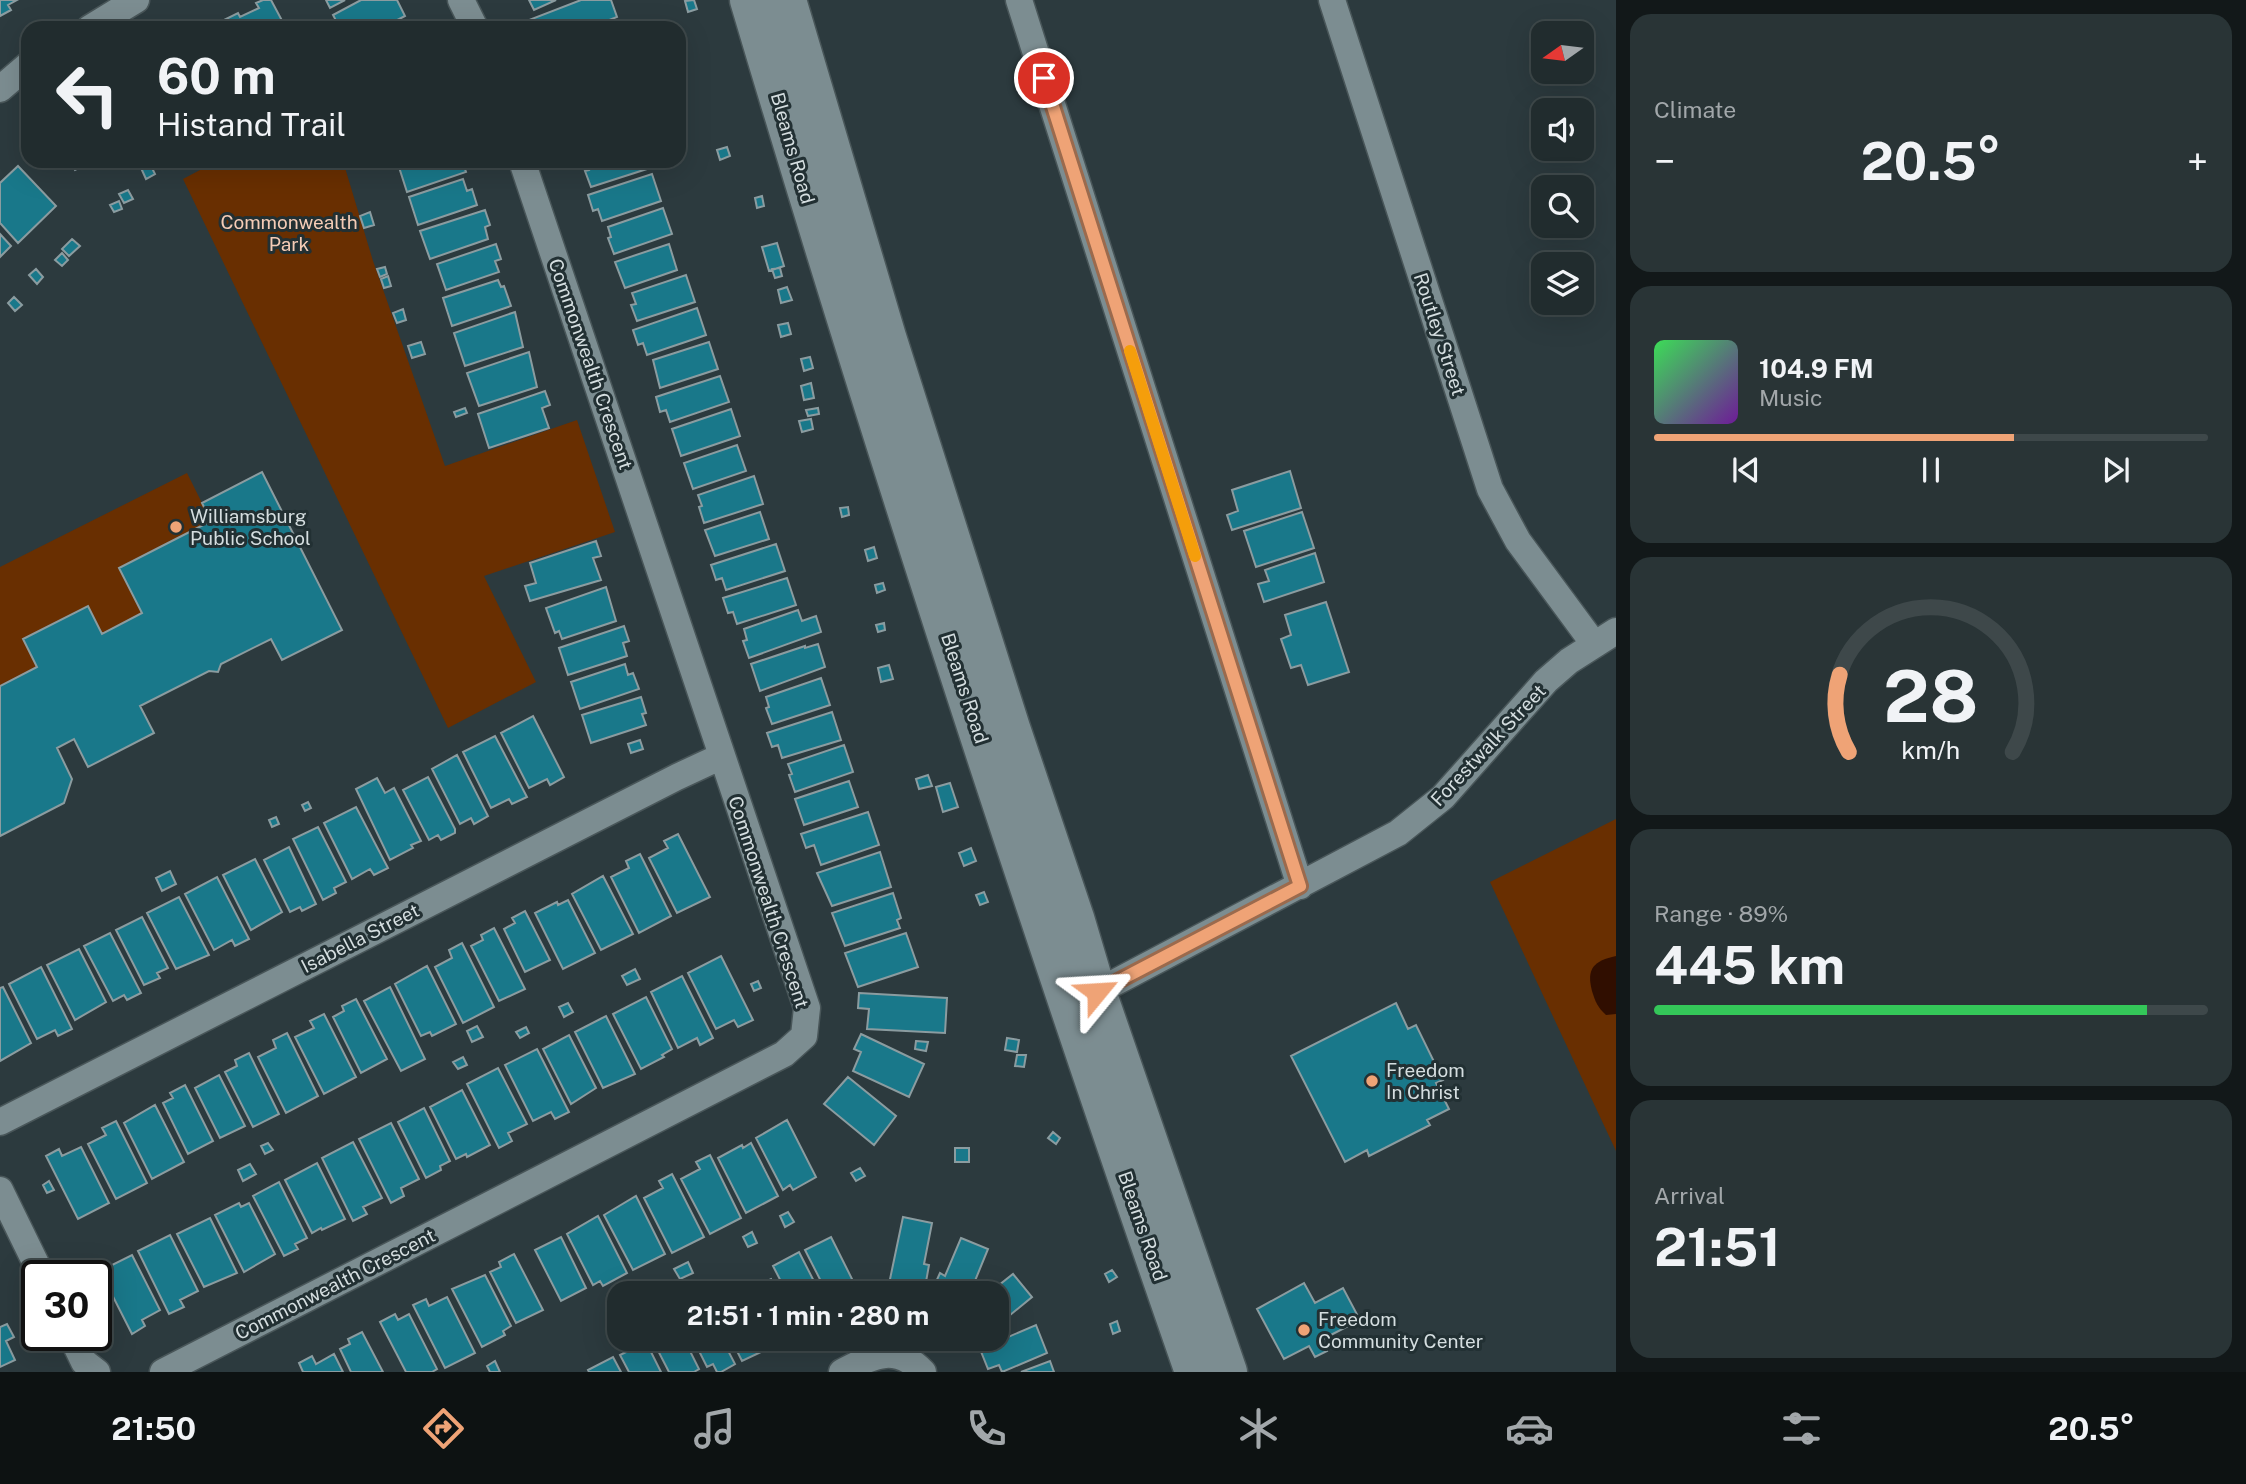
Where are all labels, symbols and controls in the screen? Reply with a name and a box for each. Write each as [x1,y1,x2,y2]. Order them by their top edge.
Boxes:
north arrow [1531,21,1594,84]
map controls [1531,21,1594,315]
text: 60 m [157,47,276,105]
pin [1014,48,1074,108]
icon: left [42,49,133,140]
icon: arrive [1025,59,1063,97]
street label: Bleams Road [767,90,819,206]
text: Climate [1654,96,1736,123]
button: sound [1531,98,1594,161]
text: Histand Trail [157,106,346,143]
text: 20.5° [1861,131,2001,192]
text: − [1654,139,1675,184]
text: + [2187,139,2208,184]
button: search [1531,175,1594,238]
park label: Commonwealth Park [220,211,358,255]
button: layers [1531,252,1594,315]
street label: Commonwealth Crescent [545,256,637,472]
street label: Routley Street [1410,270,1470,398]
text: 104.9 FM [1759,353,1874,384]
text: Music [1759,384,1823,411]
icon: previous [1727,451,1765,489]
icon: pause [1912,451,1950,489]
icon: next [2097,451,2135,489]
place label: Williamsburg Public School [190,505,311,549]
marker: Williamsburg Public School [168,519,184,535]
street label: Bleams Road [937,630,993,746]
text: 28 [1883,653,1979,738]
street label: Forestwalk Street [1426,680,1550,810]
text: km/h [1902,735,1960,765]
street label: Commonwealth Crescent [724,793,814,1011]
street label: Isabella Street [297,899,423,977]
text: Range · 89% [1654,900,1788,927]
text: 445 km [1654,935,1845,996]
position arrow [1060,955,1134,1029]
place label: Freedom In Christ [1386,1059,1465,1103]
marker: Freedom In Christ [1364,1073,1380,1089]
street label: Bleams Road [1114,1168,1172,1284]
text: Arrival [1654,1182,1725,1209]
text: 21:51 [1654,1217,1781,1278]
street label: Commonwealth Crescent [231,1224,439,1344]
speed limit sign: 30 [21,1260,112,1351]
text: 21:51 · 1 min · 280 m [687,1300,929,1331]
place label: Freedom Community Center [1318,1308,1483,1352]
marker: Freedom Community Center [1296,1322,1312,1338]
icon: directions [419,1404,468,1453]
icon: music [690,1404,739,1453]
icon: phone [962,1404,1011,1453]
icon: climate [1234,1404,1283,1453]
icon: car [1505,1404,1554,1453]
icon: filters [1777,1404,1826,1453]
text: 21:50 [111,1410,196,1447]
text: 20.5° [2048,1410,2135,1447]

